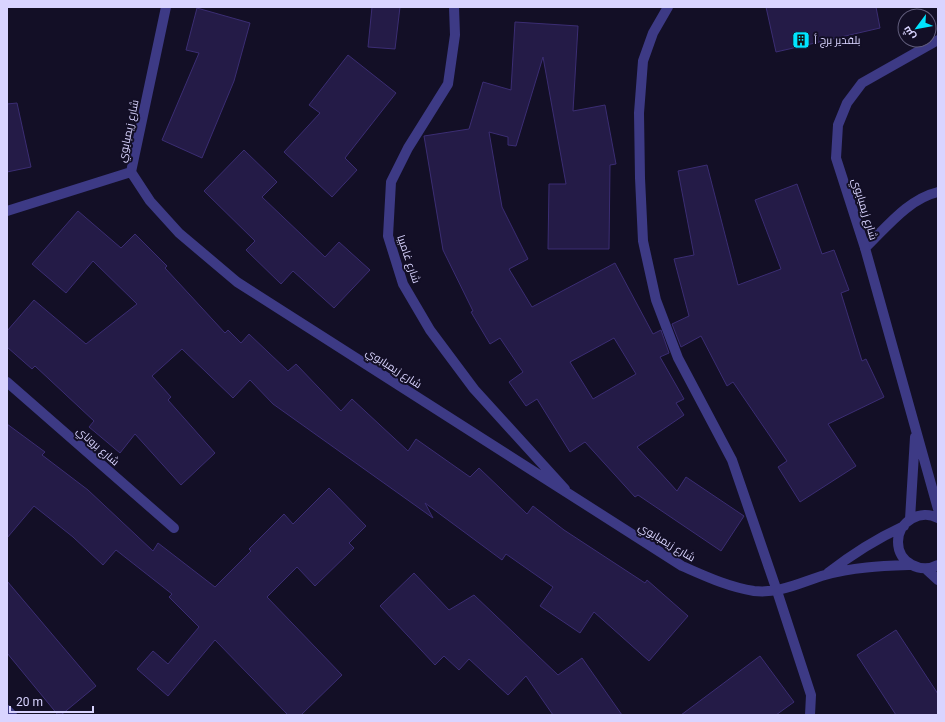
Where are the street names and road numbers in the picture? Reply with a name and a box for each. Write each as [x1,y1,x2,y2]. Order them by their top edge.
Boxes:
street label: شارع زيمبابوي [115,99,143,164]
street label: شارع زيمبابوي [847,177,880,242]
street label: شارع غامبيا [393,233,423,286]
street label: شارع زيمبابوي [362,346,424,393]
street label: شارع بروناي [72,424,122,470]
street label: شارع زيمبابوي [635,520,697,566]

